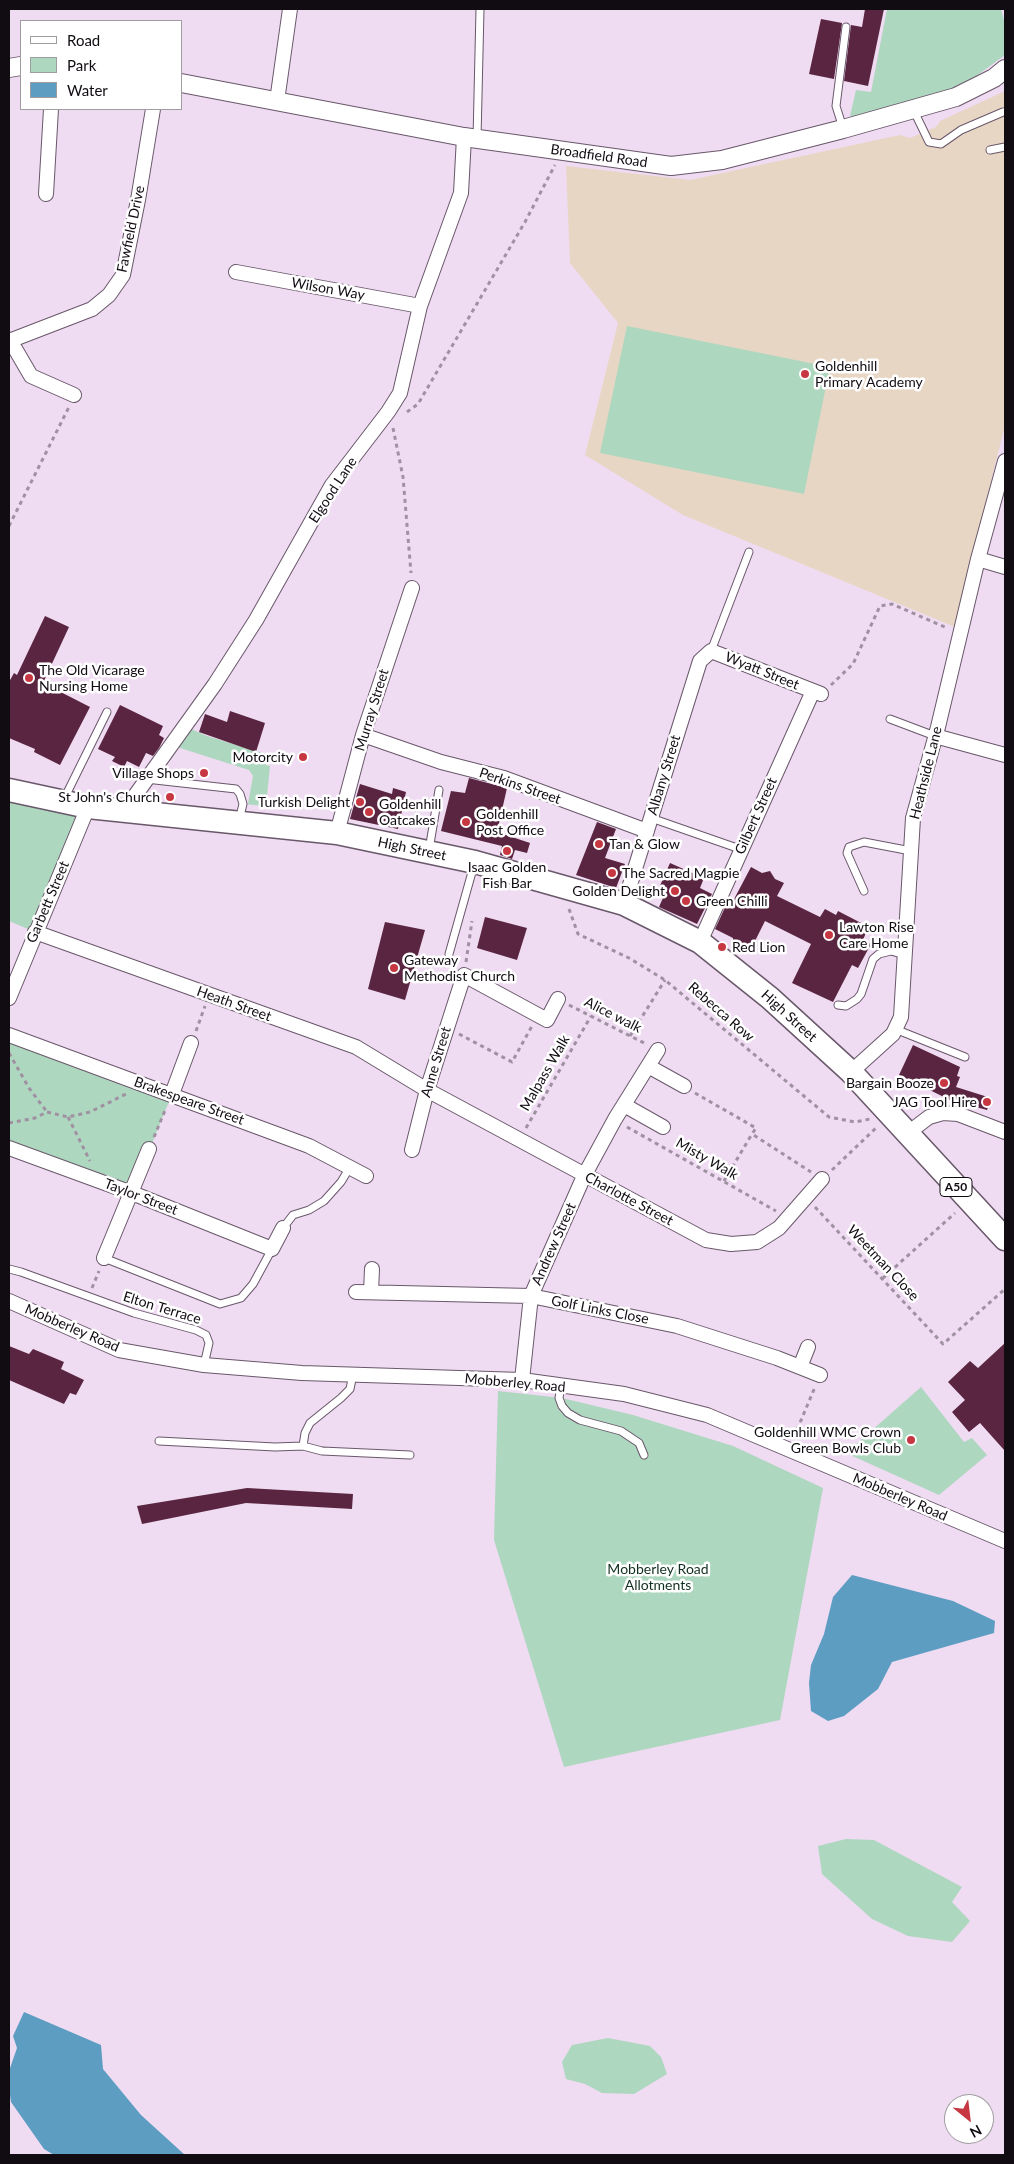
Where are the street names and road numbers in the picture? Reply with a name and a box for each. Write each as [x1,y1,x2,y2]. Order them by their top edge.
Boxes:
street label: Broadfield Road [549,141,649,171]
street label: Fawfield Drive [114,184,148,274]
street label: Wilson Way [290,274,366,304]
street label: Elgood Lane [305,454,361,526]
street label: Wyatt Street [723,649,801,693]
street label: Murray Street [352,667,392,753]
street label: Heathside Lane [906,725,946,821]
street label: Albany Street [644,733,684,817]
street label: Perkins Street [477,764,563,808]
street label: Gilbert Street [732,775,780,857]
street label: High Street [376,834,448,864]
street label: Garbett Street [23,858,73,946]
street label: Rebecca Row [685,979,757,1045]
street label: Heath Street [194,983,274,1025]
street label: High Street [758,987,820,1045]
street label: Alice walk [582,993,644,1037]
street label: Anne Street [417,1025,455,1099]
street label: Malpass Walk [517,1032,573,1114]
street label: Brakespeare Street [132,1073,246,1129]
street label: Misty Walk [673,1134,741,1184]
street label: Charlotte Street [582,1169,676,1229]
street label: Taylor Street [102,1175,180,1219]
road number: A50 [940,1178,972,1196]
street label: Andrew Street [528,1200,580,1288]
street label: Weetman Close [844,1222,922,1304]
street label: Elton Terrace [121,1288,203,1328]
street label: Golf Links Close [550,1292,650,1328]
street label: Mobberley Road [22,1300,122,1356]
street label: Mobberley Road [464,1370,566,1396]
street label: Mobberley Road [850,1469,950,1525]

